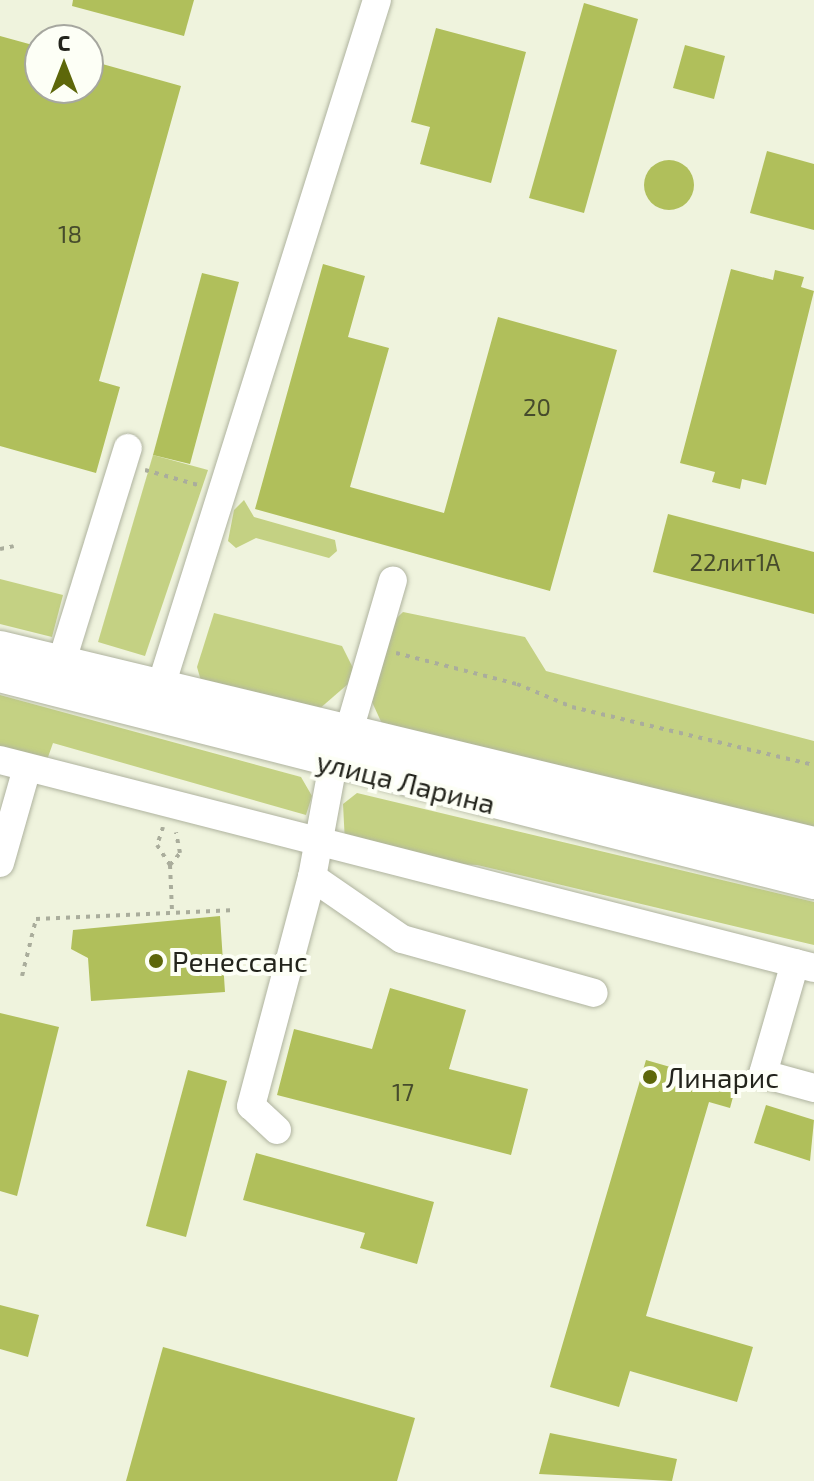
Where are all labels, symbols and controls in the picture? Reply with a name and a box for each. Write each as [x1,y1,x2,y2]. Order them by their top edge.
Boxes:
north arrow [24,24,104,104]
text: С [58,29,70,55]
house number: 18 [58,220,82,248]
house number: 20 [523,393,551,421]
house number: 22лит1А [690,548,780,576]
street label: улица Ларина [313,744,499,820]
place label: Ренессанс [172,944,308,978]
marker: Ренессанс [147,952,165,970]
place label: Линарис [666,1060,779,1094]
marker: Линарис [641,1068,659,1086]
house number: 17 [392,1078,414,1106]

